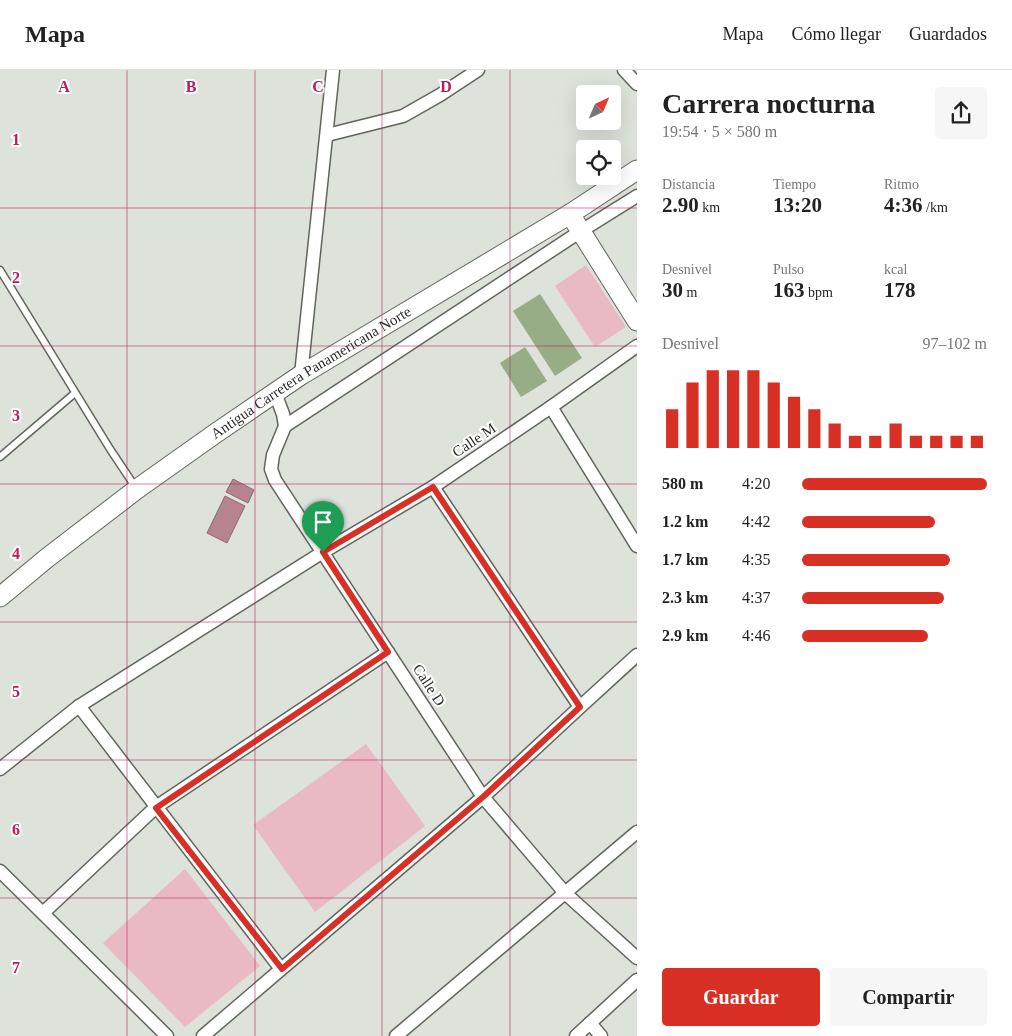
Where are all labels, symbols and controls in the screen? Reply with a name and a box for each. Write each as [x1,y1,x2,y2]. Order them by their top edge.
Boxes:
text: Mapa [25,21,85,47]
text: Mapa [723,24,764,44]
text: Cómo llegar [792,24,881,44]
text: Guardados [909,24,987,44]
text: A [58,78,70,95]
text: B [186,78,197,95]
text: C [312,78,324,95]
text: D [440,78,452,95]
north arrow [576,85,621,130]
map controls [576,85,621,185]
button: share [935,87,987,139]
text: Carrera nocturna [662,88,875,119]
text: 19:54 · 5 × 580 m [662,123,777,140]
text: 1 [12,131,20,148]
button: locate [576,140,621,185]
text: Distancia [662,177,715,192]
text: Tiempo [773,177,816,192]
text: Ritmo [884,177,919,192]
text: 2.90 [662,193,699,217]
text: 13:20 [773,193,822,217]
text: 4:36 [884,193,923,217]
text: km [699,200,720,215]
text: /km [923,200,948,215]
text: Desnivel [662,262,712,277]
text: Pulso [773,262,804,277]
text: kcal [884,262,907,277]
text: 2 [12,269,20,286]
text: 30 [662,278,683,302]
text: 163 [773,278,805,302]
text: 178 [884,278,916,302]
text: m [683,285,697,300]
text: bpm [805,285,833,300]
street label: Antigua Carretera Panamericana Norte [208,303,414,442]
text: Desnivel [662,335,719,352]
text: 97–102 m [923,335,987,352]
text: 3 [12,407,20,424]
street label: Calle M [449,420,499,460]
text: 580 m [662,475,703,492]
text: 4:20 [742,475,770,492]
pin [302,501,344,552]
icon: arrive [309,508,337,536]
text: 1.2 km [662,513,708,530]
text: 4:42 [742,513,770,530]
text: 4 [12,545,20,562]
text: 1.7 km [662,551,708,568]
text: 4:35 [742,551,770,568]
text: 2.3 km [662,589,708,606]
text: 4:37 [742,589,770,606]
text: 2.9 km [662,627,708,644]
text: 4:46 [742,627,770,644]
street label: Calle D [410,661,448,709]
text: 5 [12,683,20,700]
text: 6 [12,821,20,838]
text: 7 [12,959,20,976]
button: Guardar [662,968,820,1026]
button: Compartir [830,968,987,1026]

